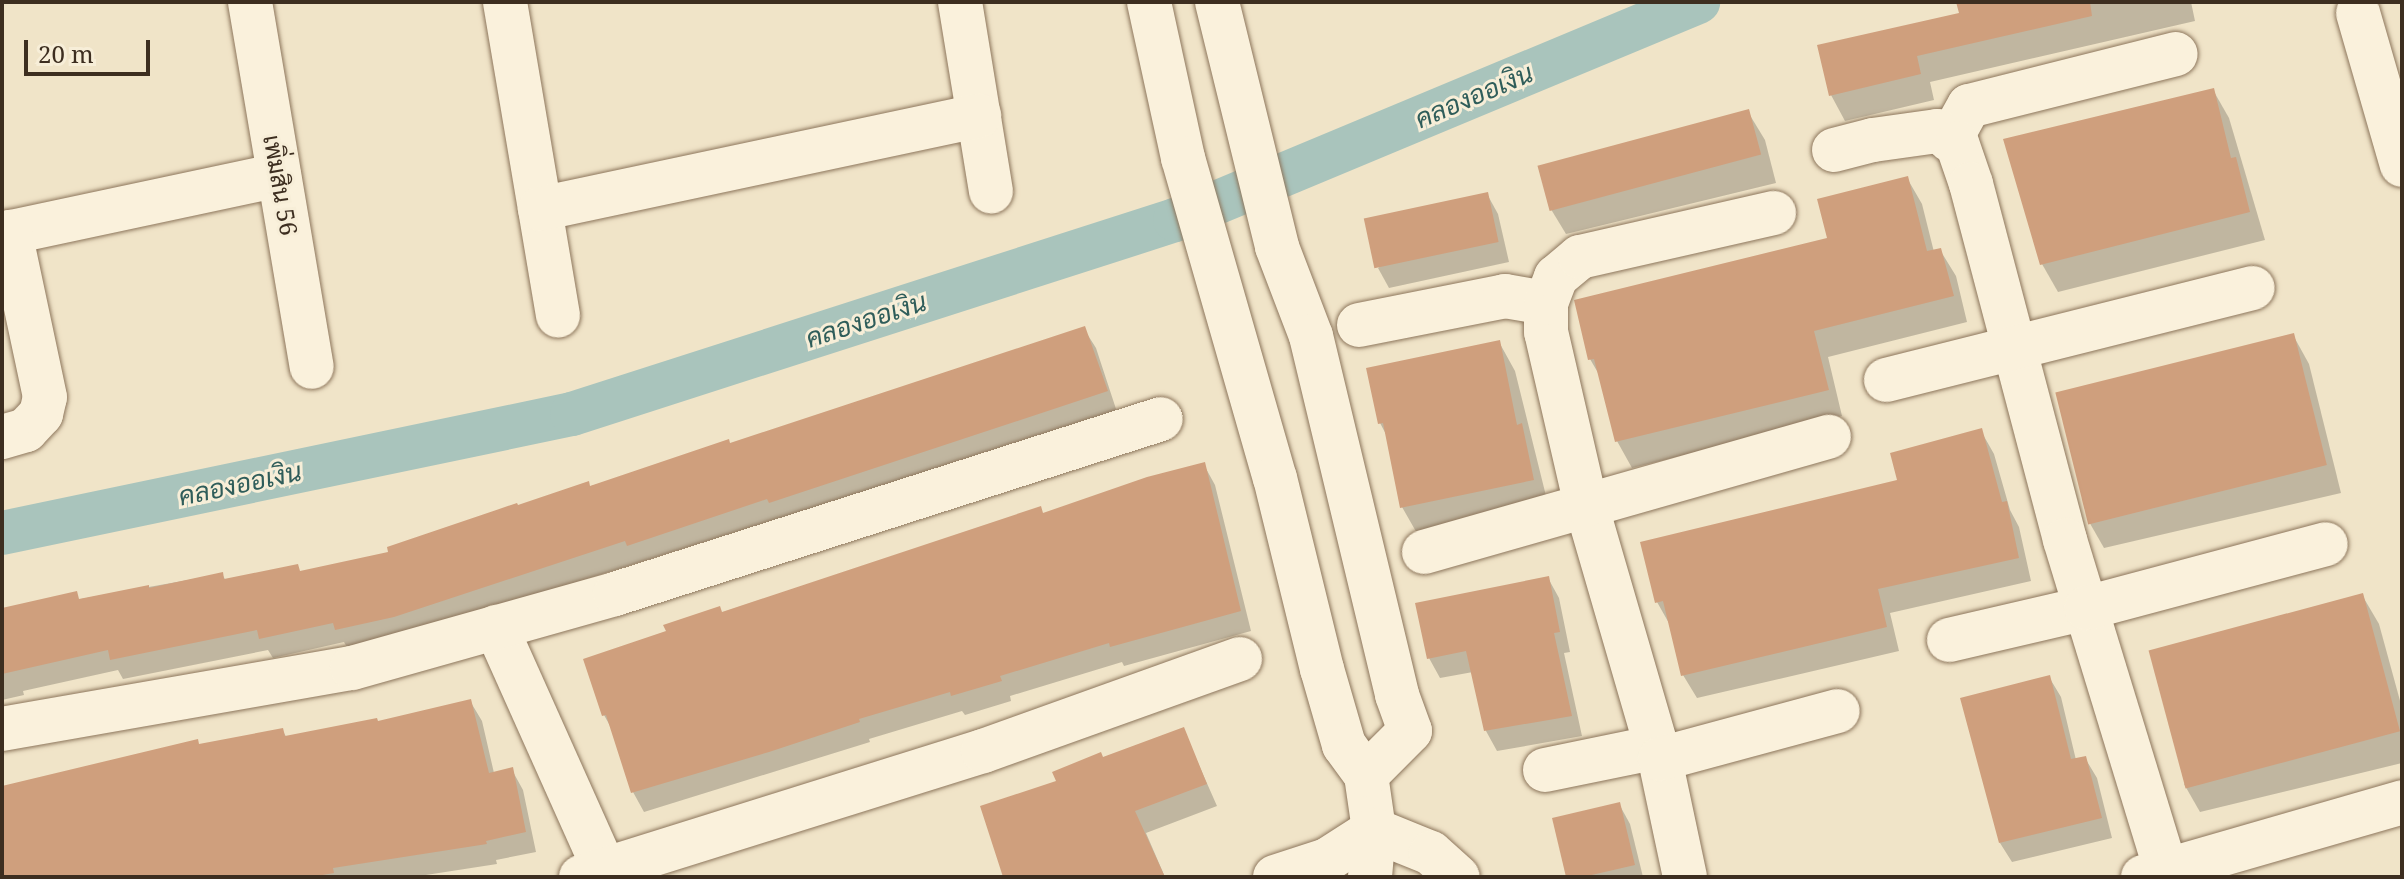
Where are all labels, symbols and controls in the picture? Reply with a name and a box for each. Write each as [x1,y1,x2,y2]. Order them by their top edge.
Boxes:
scale bar [28,24,154,74]
text: 20 m [38,37,94,70]
water label: คลองออเงิน [1410,57,1538,135]
street label: เพิ่มสิน 56 [258,132,304,238]
water label: คลองออเงิน [802,286,930,354]
water label: คลองออเงิน [176,456,304,512]

